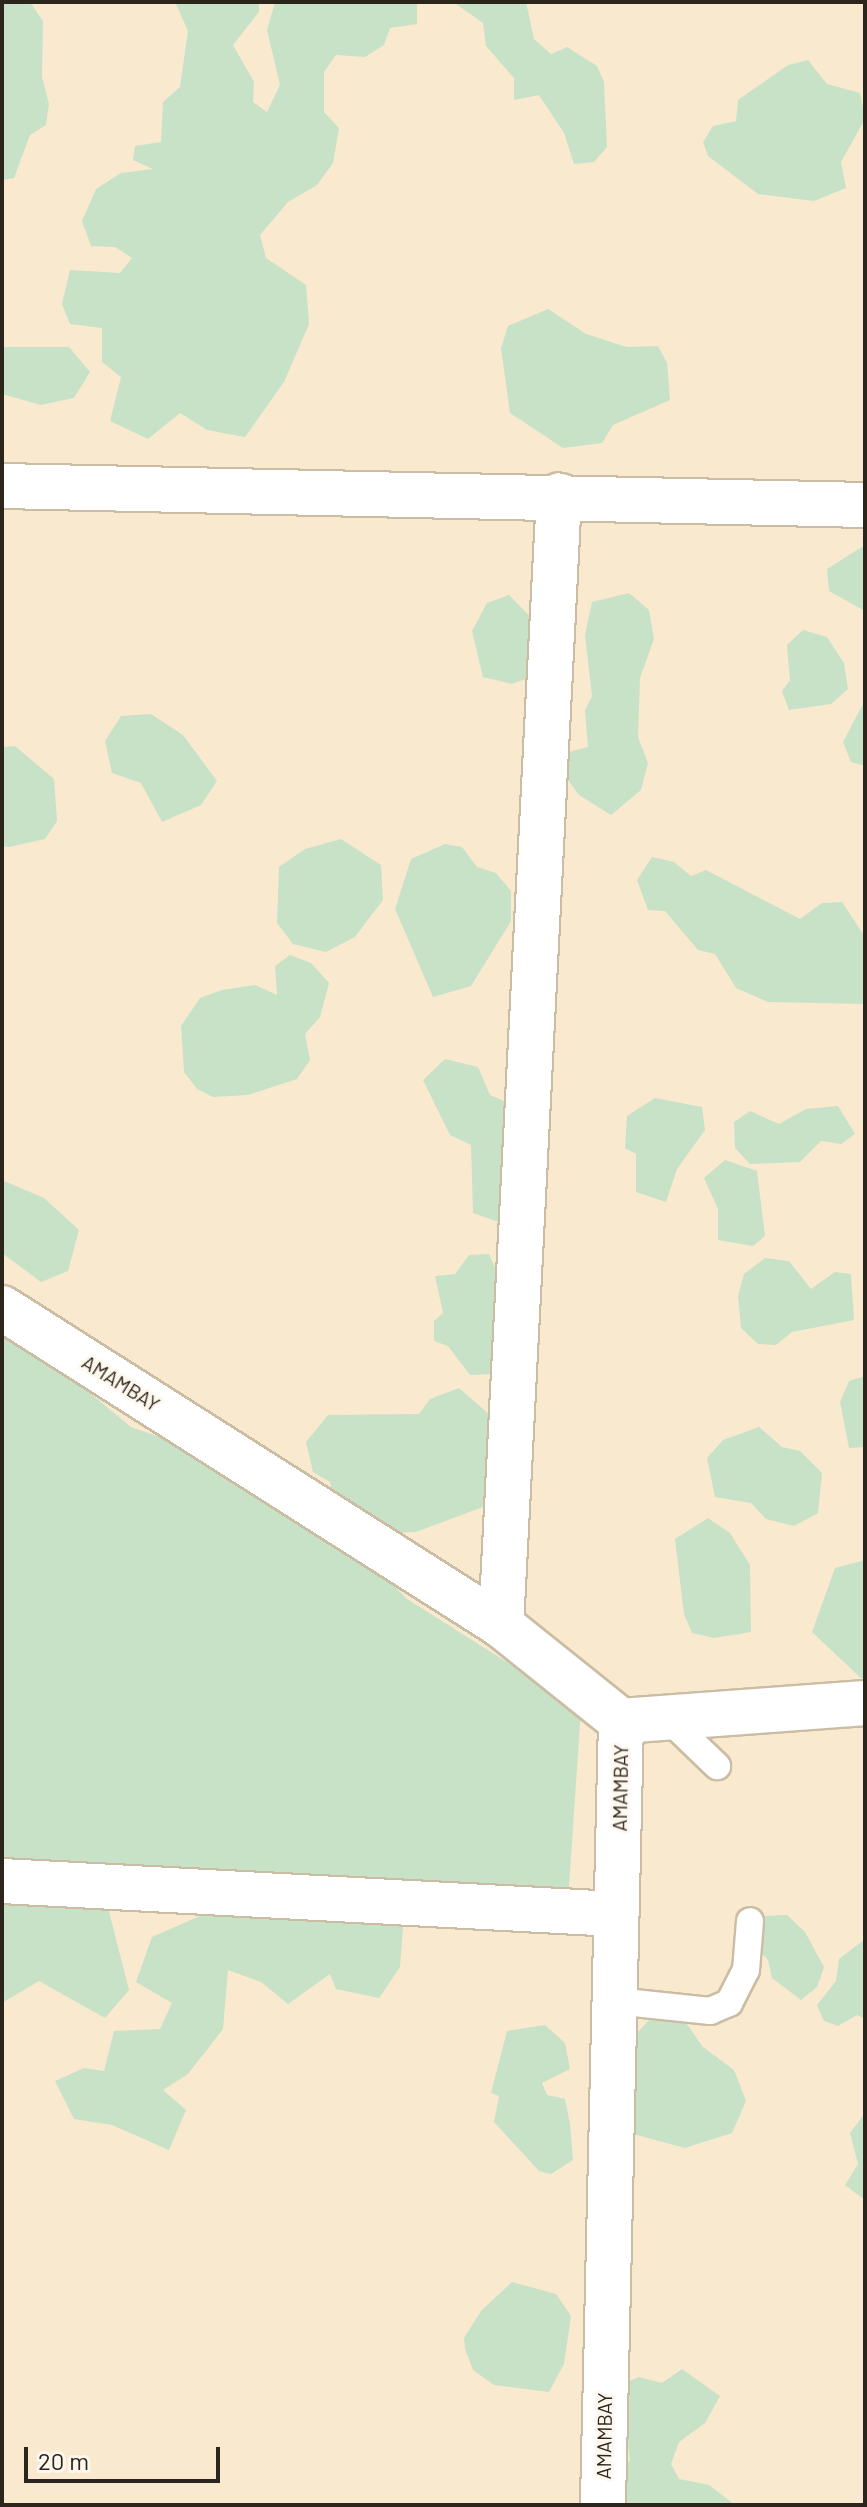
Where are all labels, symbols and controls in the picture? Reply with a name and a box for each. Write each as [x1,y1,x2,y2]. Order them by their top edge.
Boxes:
street label: AMAMBAY [78,1350,164,1416]
street label: AMAMBAY [607,1744,633,1832]
street label: AMAMBAY [591,2392,617,2480]
scale bar [28,2431,224,2481]
text: 20 m [38,2446,89,2475]

